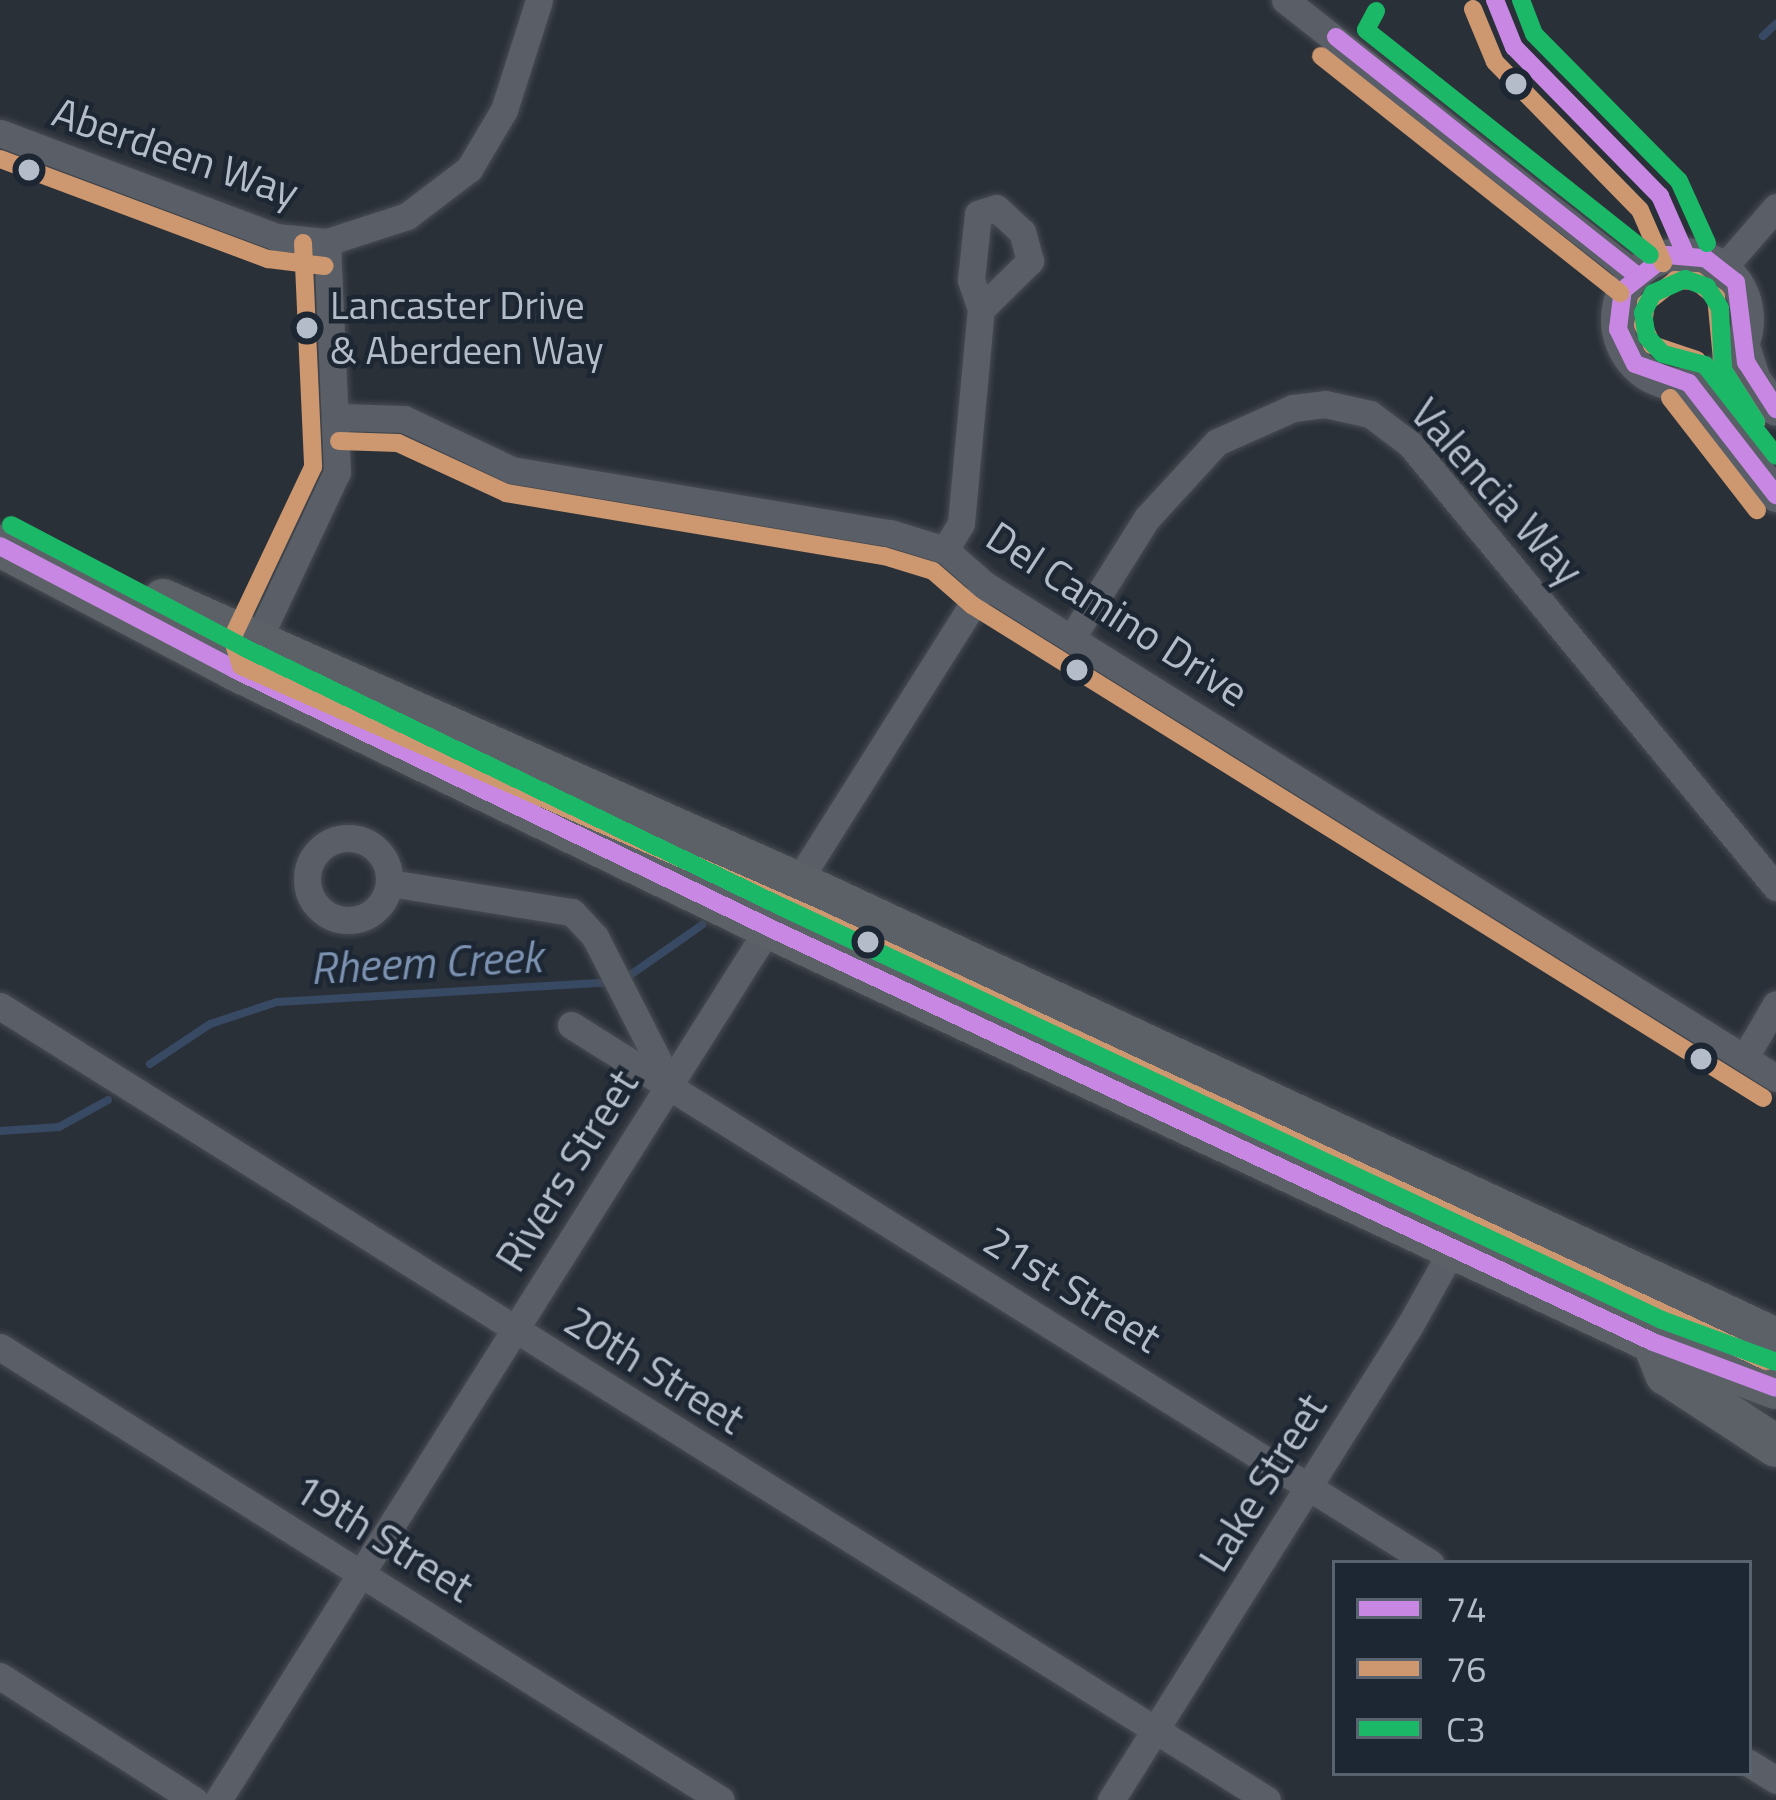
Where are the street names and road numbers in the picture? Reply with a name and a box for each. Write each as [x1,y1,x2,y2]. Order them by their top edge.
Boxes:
street label: Aberdeen Way [47,85,305,217]
street label: Valencia Way [1401,387,1595,595]
street label: Del Camino Drive [978,510,1258,716]
street label: Rivers Street [484,1060,648,1280]
street label: 21st Street [975,1214,1171,1362]
street label: 20th Street [556,1294,754,1444]
street label: Lake Street [1188,1384,1336,1580]
street label: 19th Street [285,1462,483,1612]

